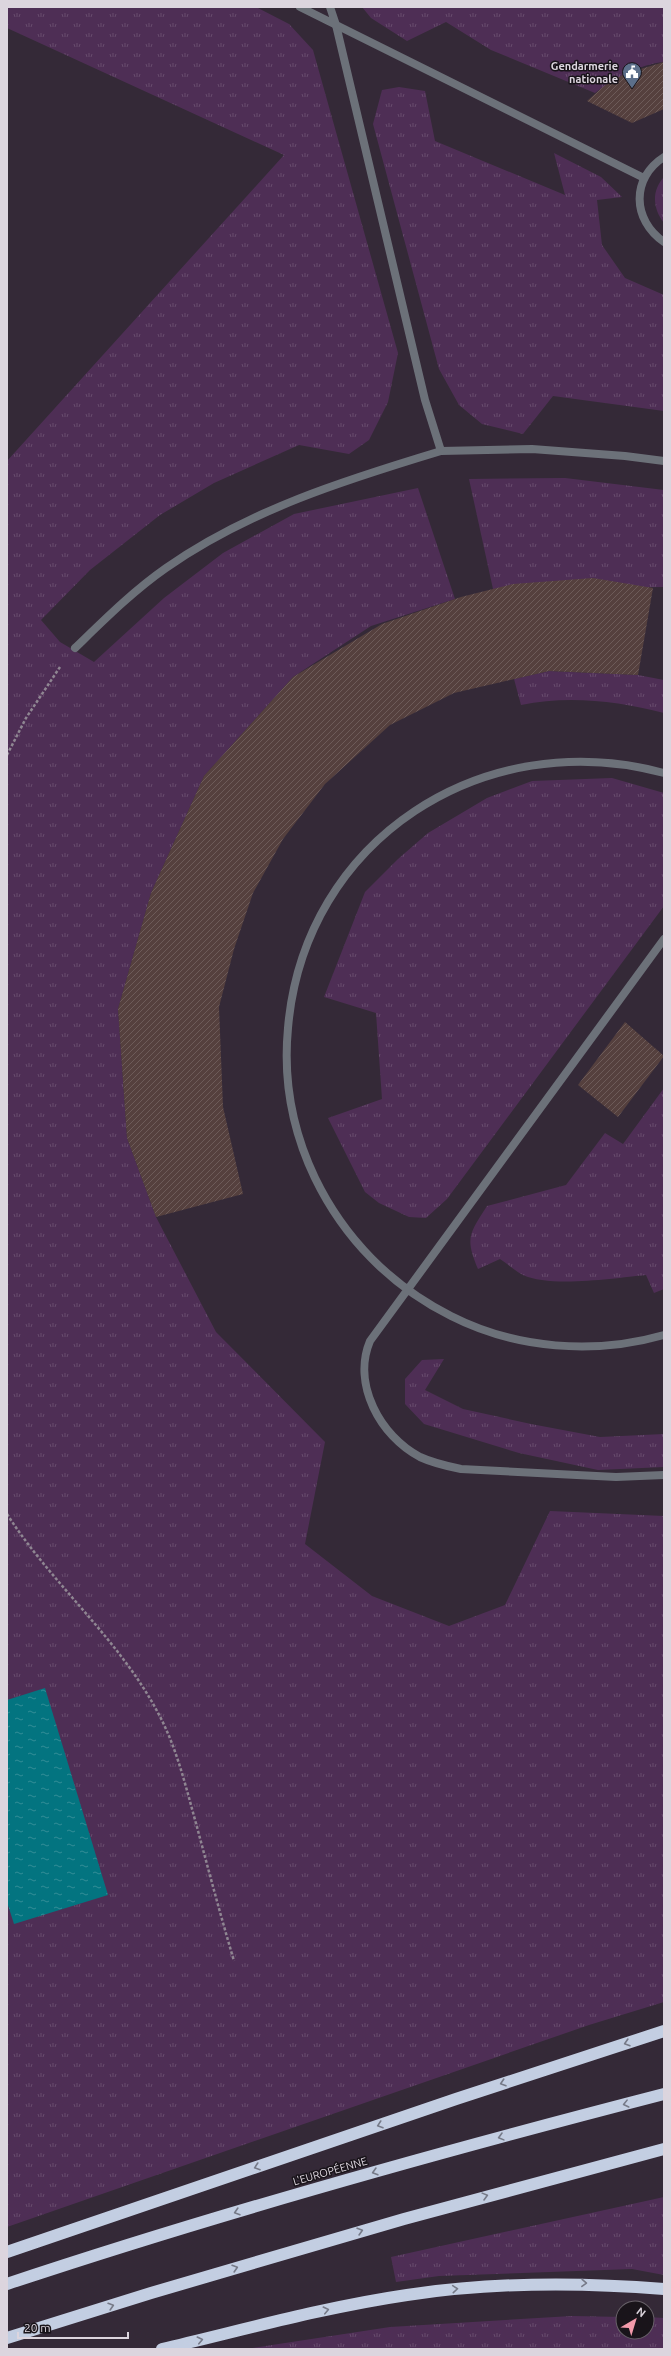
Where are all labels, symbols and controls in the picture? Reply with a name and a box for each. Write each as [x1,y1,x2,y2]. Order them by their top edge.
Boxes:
place label: Gendarmerie nationale [551,60,618,85]
public building icon: Gendarmerie nationale [621,61,643,89]
one-way arrow [623,2038,630,2047]
one-way arrow [500,2079,507,2087]
one-way arrow [623,2099,630,2108]
one-way arrow [377,2120,384,2129]
one-way arrow [497,2132,504,2141]
street label: L'EUROPÉENNE [291,2154,369,2187]
one-way arrow [254,2162,261,2171]
one-way arrow [372,2167,379,2176]
one-way arrow [482,2193,489,2201]
one-way arrow [234,2207,241,2216]
one-way arrow [356,2227,363,2236]
one-way arrow [232,2264,239,2273]
one-way arrow [581,2279,587,2288]
one-way arrow [452,2285,458,2294]
north arrow [615,2300,655,2340]
one-way arrow [107,2302,114,2310]
text: N [634,2305,648,2319]
one-way arrow [323,2306,330,2315]
scale bar [18,2314,128,2340]
text: 20 m [24,2321,51,2334]
one-way arrow [196,2336,203,2345]

